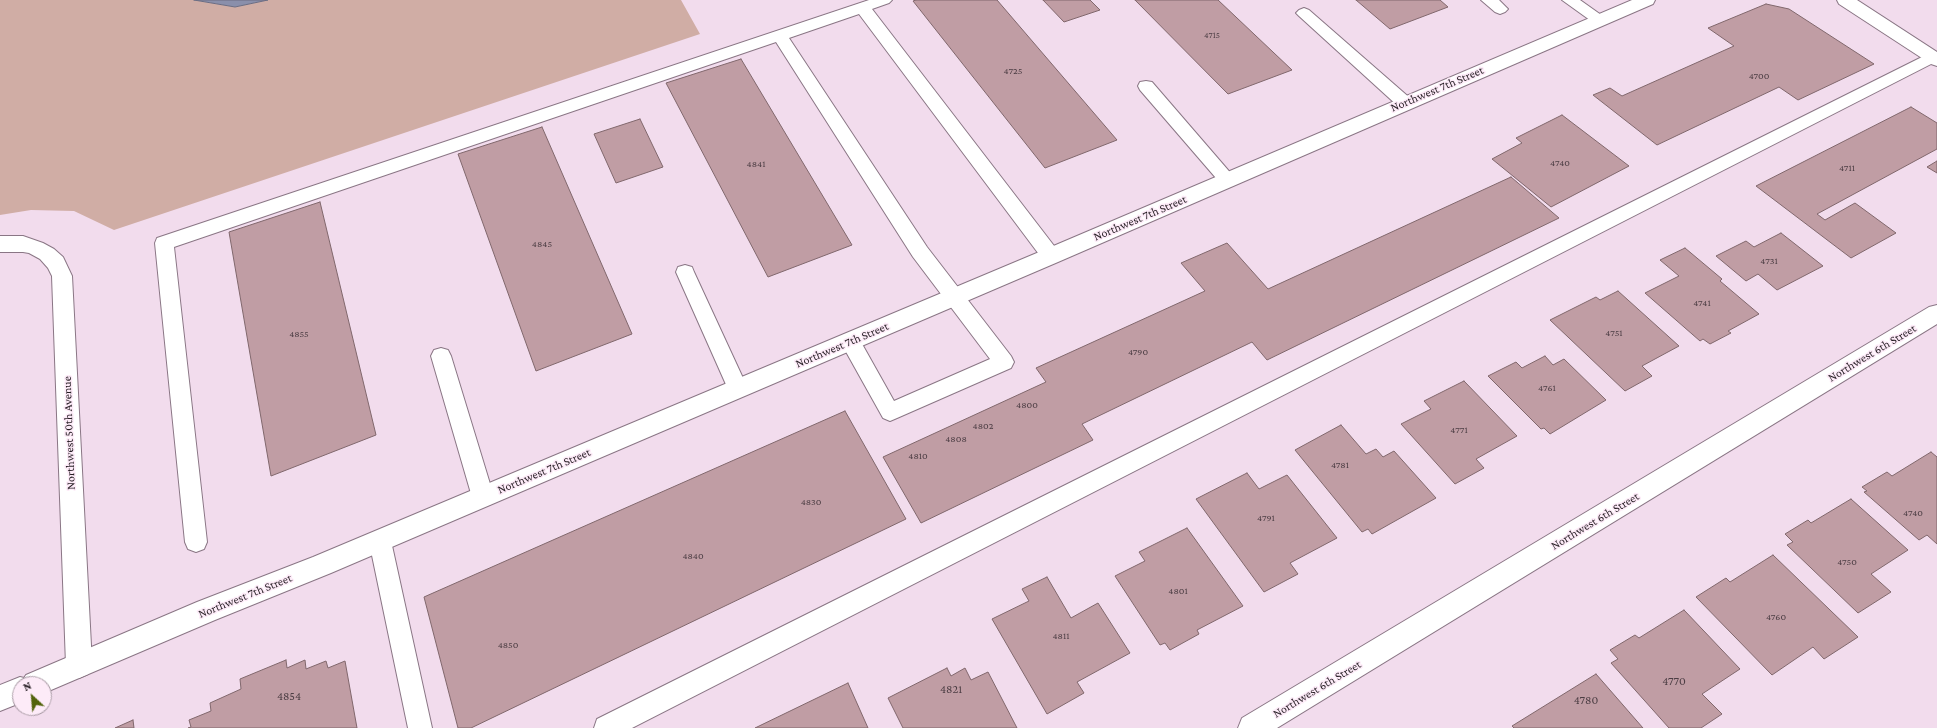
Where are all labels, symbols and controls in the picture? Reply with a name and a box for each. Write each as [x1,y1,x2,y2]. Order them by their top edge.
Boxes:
house number: 4715 [1204,30,1220,40]
street label: Northwest 7th Street [1388,63,1486,115]
house number: 4725 [1004,65,1022,77]
house number: 4700 [1749,70,1769,82]
house number: 4740 [1550,157,1570,169]
house number: 4841 [747,158,765,170]
house number: 4711 [1839,162,1855,174]
street label: Northwest 7th Street [1091,192,1189,244]
house number: 4845 [532,238,552,250]
house number: 4731 [1760,255,1778,267]
house number: 4741 [1693,297,1711,309]
street label: Northwest 7th Street [793,319,891,371]
street label: Northwest 6th Street [1825,321,1919,385]
house number: 4751 [1605,327,1623,339]
house number: 4855 [289,328,309,340]
house number: 4790 [1128,346,1148,358]
street label: Northwest 50th Avenue [60,376,78,490]
house number: 4761 [1538,382,1556,394]
house number: 4800 [1016,399,1038,411]
house number: 4802 [973,420,993,432]
house number: 4771 [1450,424,1468,436]
house number: 4808 [945,433,967,445]
street label: Northwest 7th Street [495,445,593,497]
house number: 4810 [908,450,928,462]
house number: 4781 [1331,459,1349,471]
street label: Northwest 6th Street [1548,489,1642,553]
house number: 4830 [801,496,821,508]
house number: 4740 [1903,507,1923,519]
house number: 4791 [1257,512,1275,524]
house number: 4840 [682,550,704,562]
house number: 4750 [1837,556,1857,568]
street label: Northwest 7th Street [196,571,294,621]
house number: 4801 [1168,585,1188,597]
house number: 4760 [1766,611,1786,623]
house number: 4811 [1052,630,1070,642]
house number: 4850 [498,639,518,651]
street label: Northwest 6th Street [1270,657,1364,721]
house number: 4770 [1662,674,1686,688]
north arrow [12,676,52,716]
text: N [21,679,33,693]
house number: 4821 [940,682,962,696]
house number: 4854 [277,689,301,703]
house number: 4780 [1574,693,1598,707]

